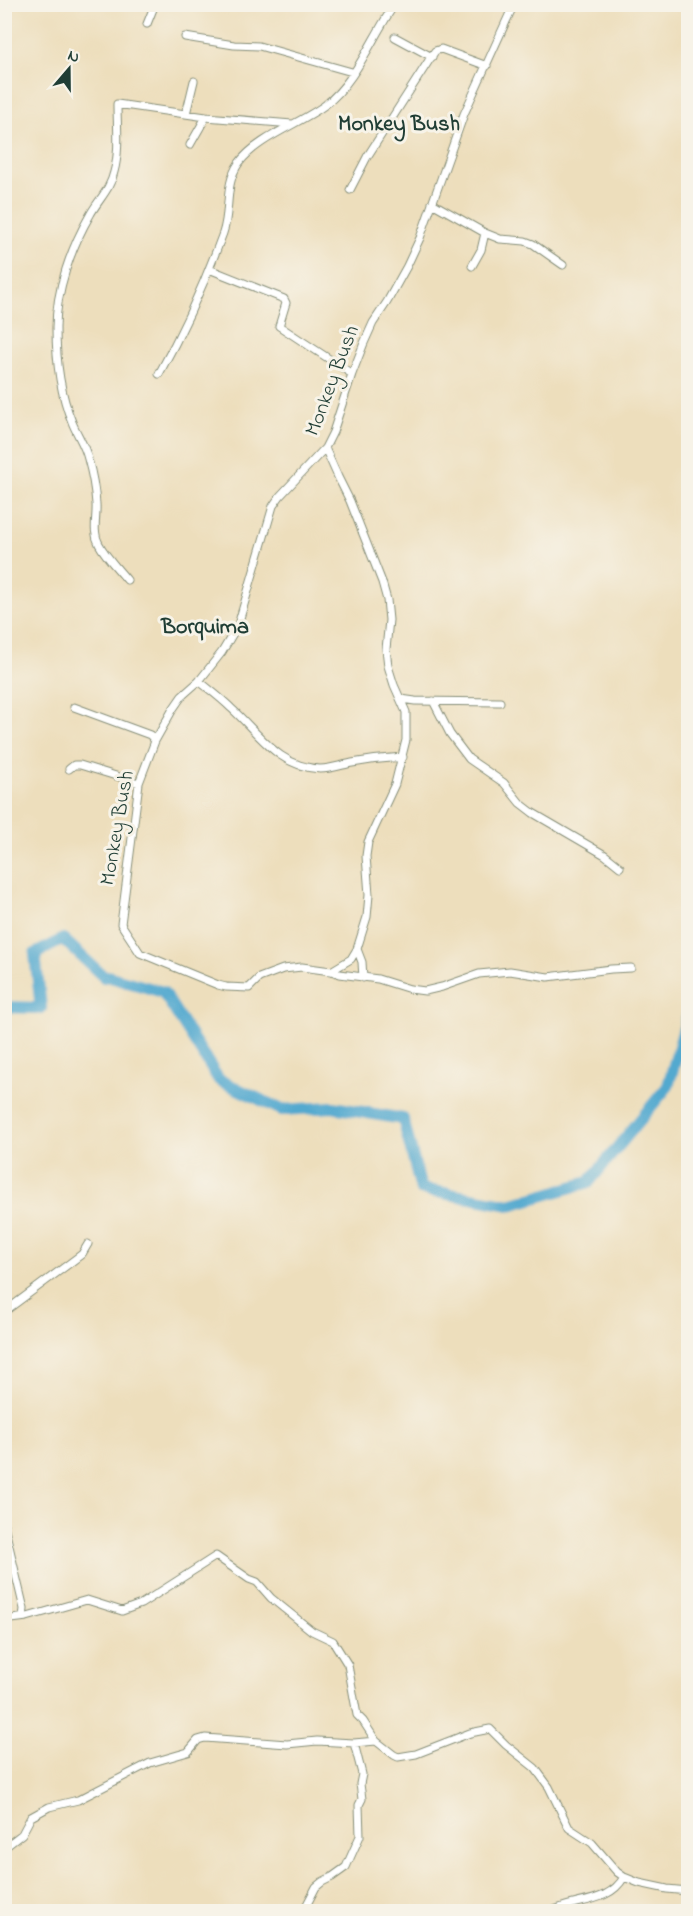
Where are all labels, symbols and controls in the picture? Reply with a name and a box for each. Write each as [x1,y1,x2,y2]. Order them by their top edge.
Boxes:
north arrow [39,39,99,99]
text: N [64,44,83,70]
district label: Monkey Bush [338,109,460,142]
street label: Monkey Bush [298,321,370,441]
district label: Borquima [160,612,249,644]
street label: Monkey Bush [93,768,145,888]

